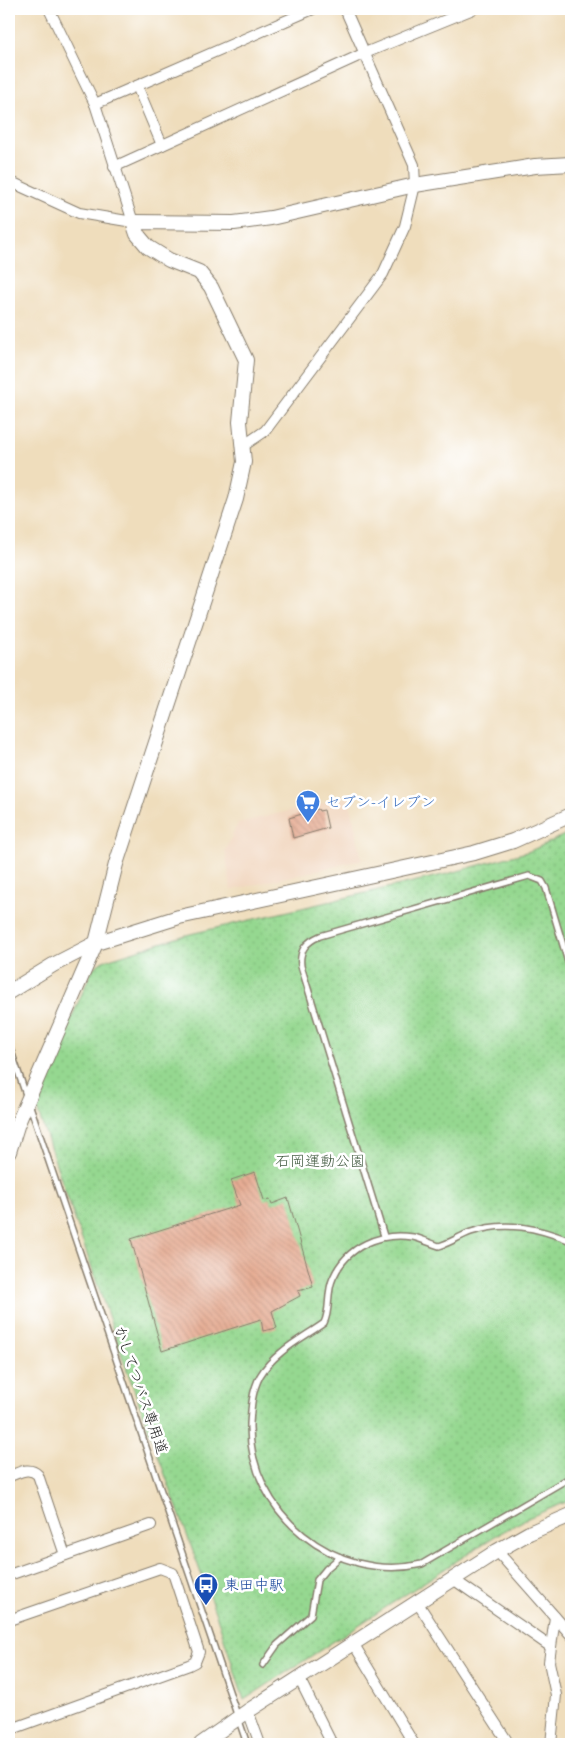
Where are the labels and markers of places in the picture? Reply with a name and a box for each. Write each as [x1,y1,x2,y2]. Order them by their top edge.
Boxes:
supermarket icon: セブン-イレブン [295,789,321,823]
place label: セブン-イレブン [326,792,436,813]
bus stop icon: 東田中駅 [193,1572,219,1606]
place label: 東田中駅 [224,1575,284,1596]

